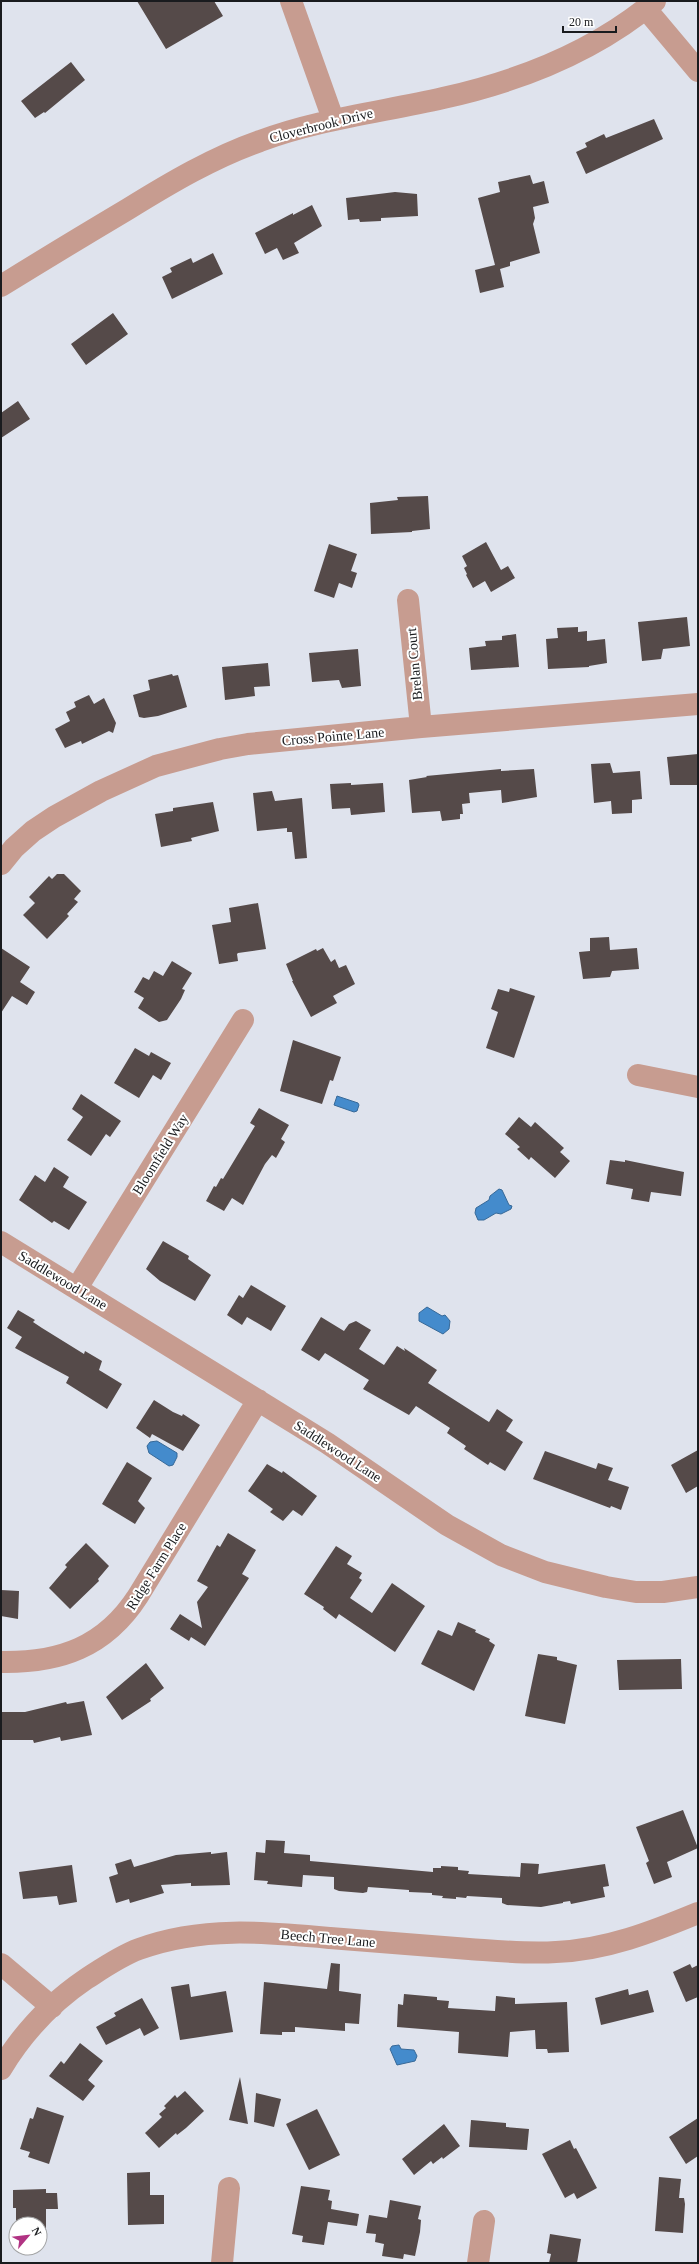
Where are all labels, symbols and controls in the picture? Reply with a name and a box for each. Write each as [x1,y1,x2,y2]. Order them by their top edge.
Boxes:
scale bar [563,8,616,34]
text: 20 m [569,15,594,29]
street label: Cloverbrook Drive [268,105,374,146]
street label: Brelan Court [404,627,425,701]
street label: Cross Pointe Lane [281,725,385,748]
street label: Bloomfield Way [130,1111,191,1197]
street label: Saddlewood Lane [16,1248,110,1313]
street label: Saddlewood Lane [291,1418,384,1485]
street label: Ridge Farm Place [123,1520,189,1613]
street label: Beech Tree Lane [280,1927,376,1950]
north arrow [8,2216,48,2256]
text: N [30,2225,44,2238]

